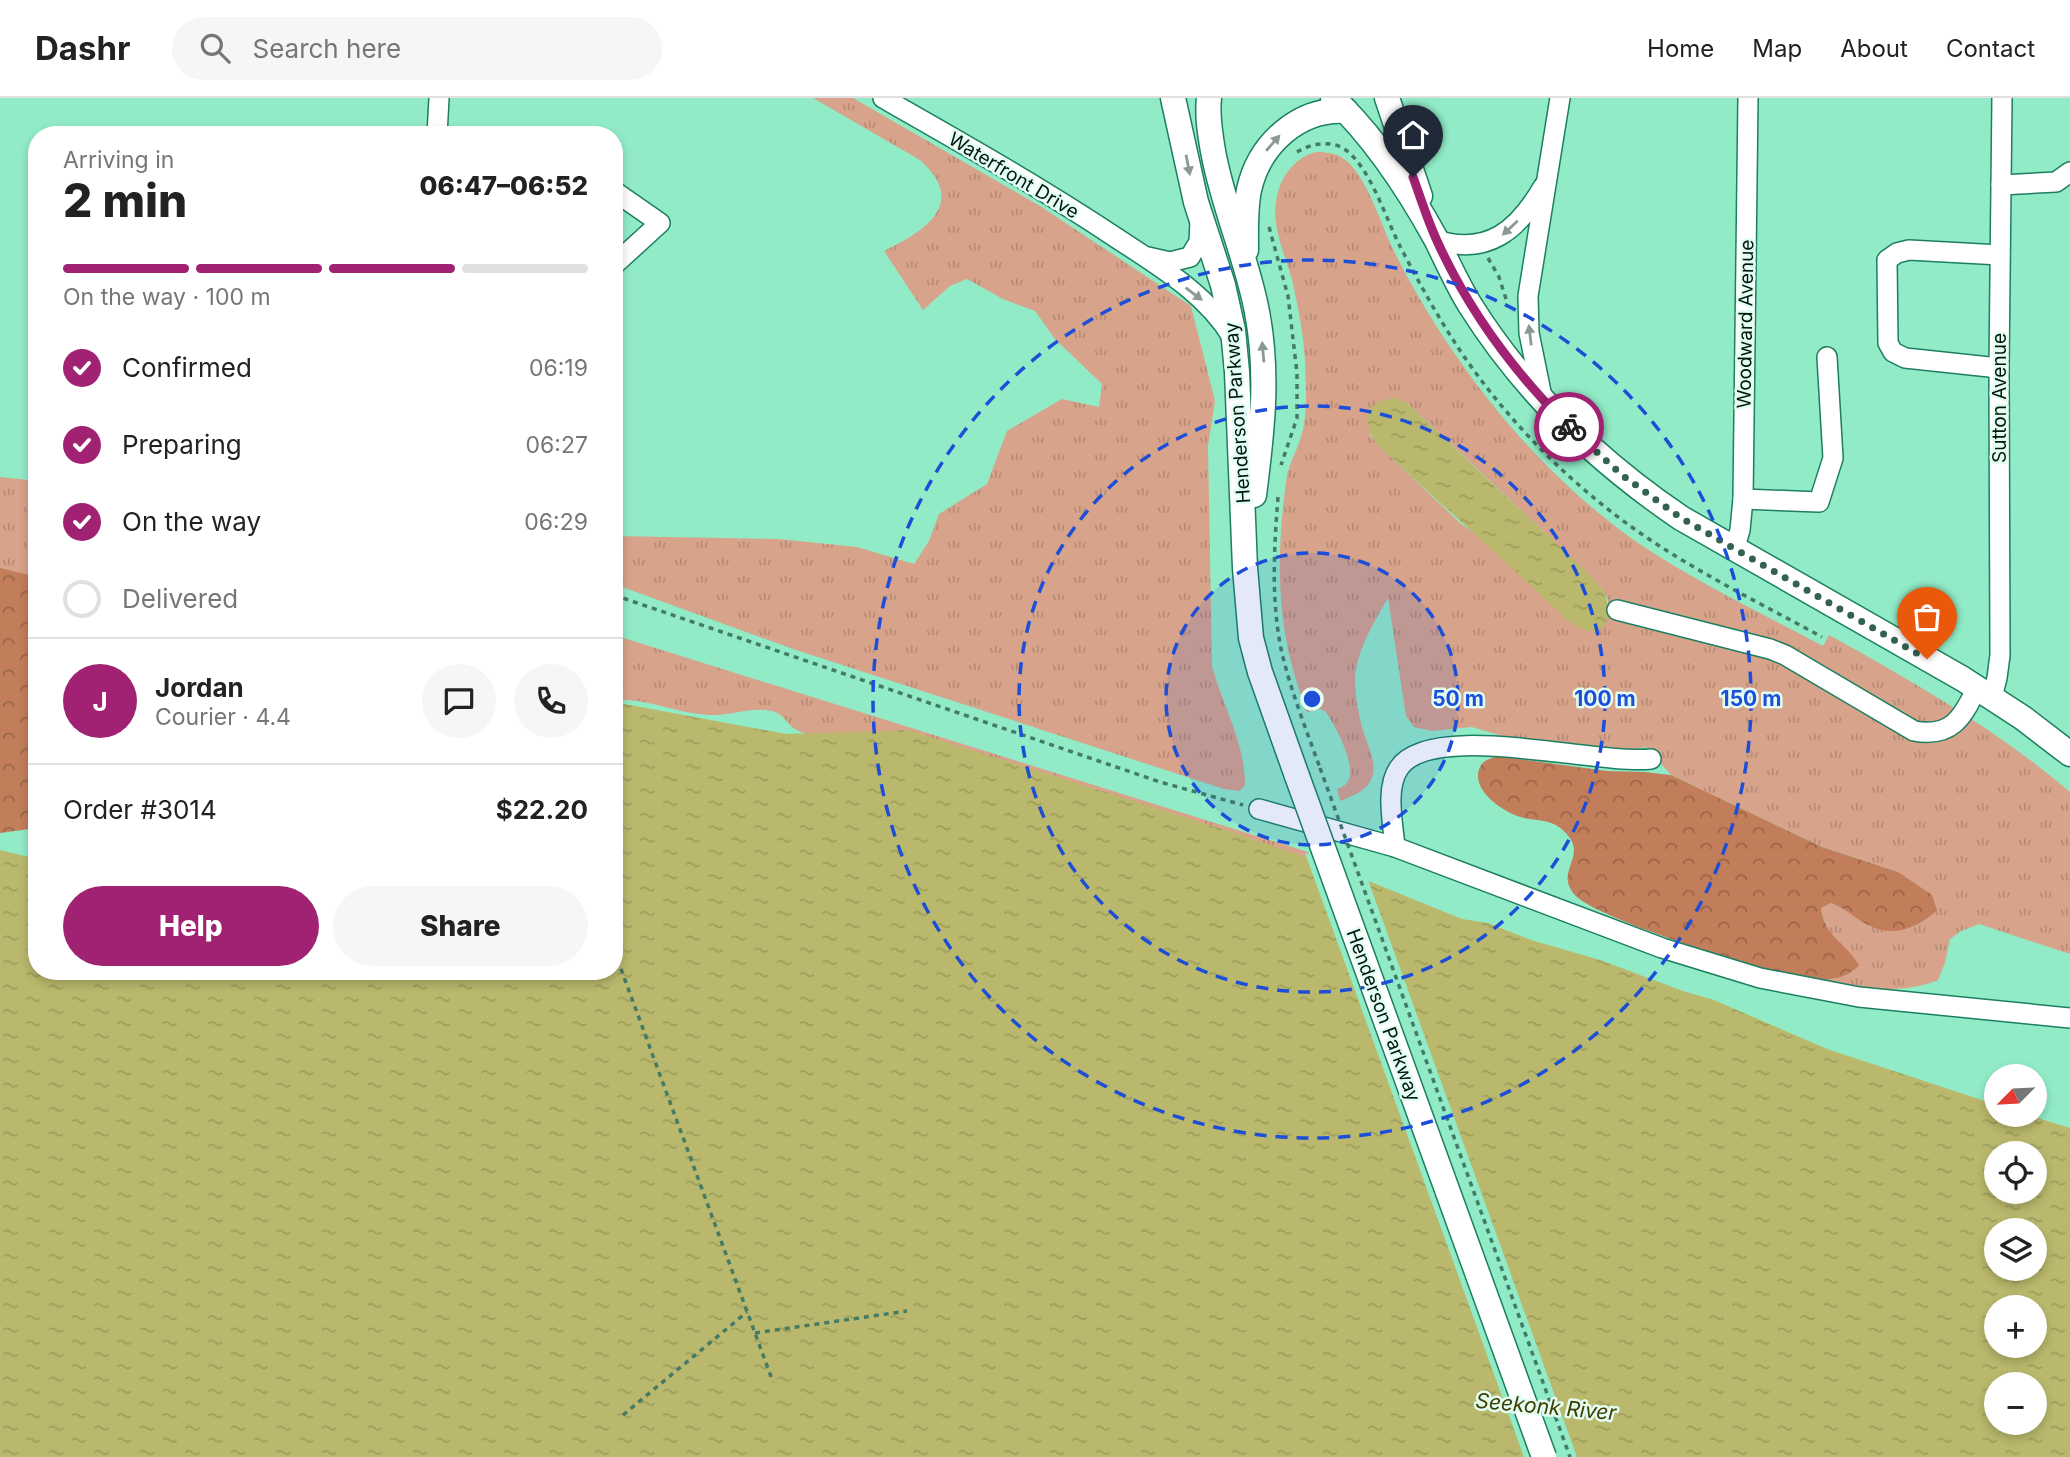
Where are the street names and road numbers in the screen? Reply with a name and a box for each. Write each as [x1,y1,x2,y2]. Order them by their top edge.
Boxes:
street label: Waterfront Drive [944,127,1083,223]
street label: Woodward Avenue [1733,239,1758,409]
street label: Henderson Parkway [1220,321,1255,504]
street label: Sutton Avenue [1988,333,2011,463]
street label: Henderson Parkway [1342,926,1425,1105]

